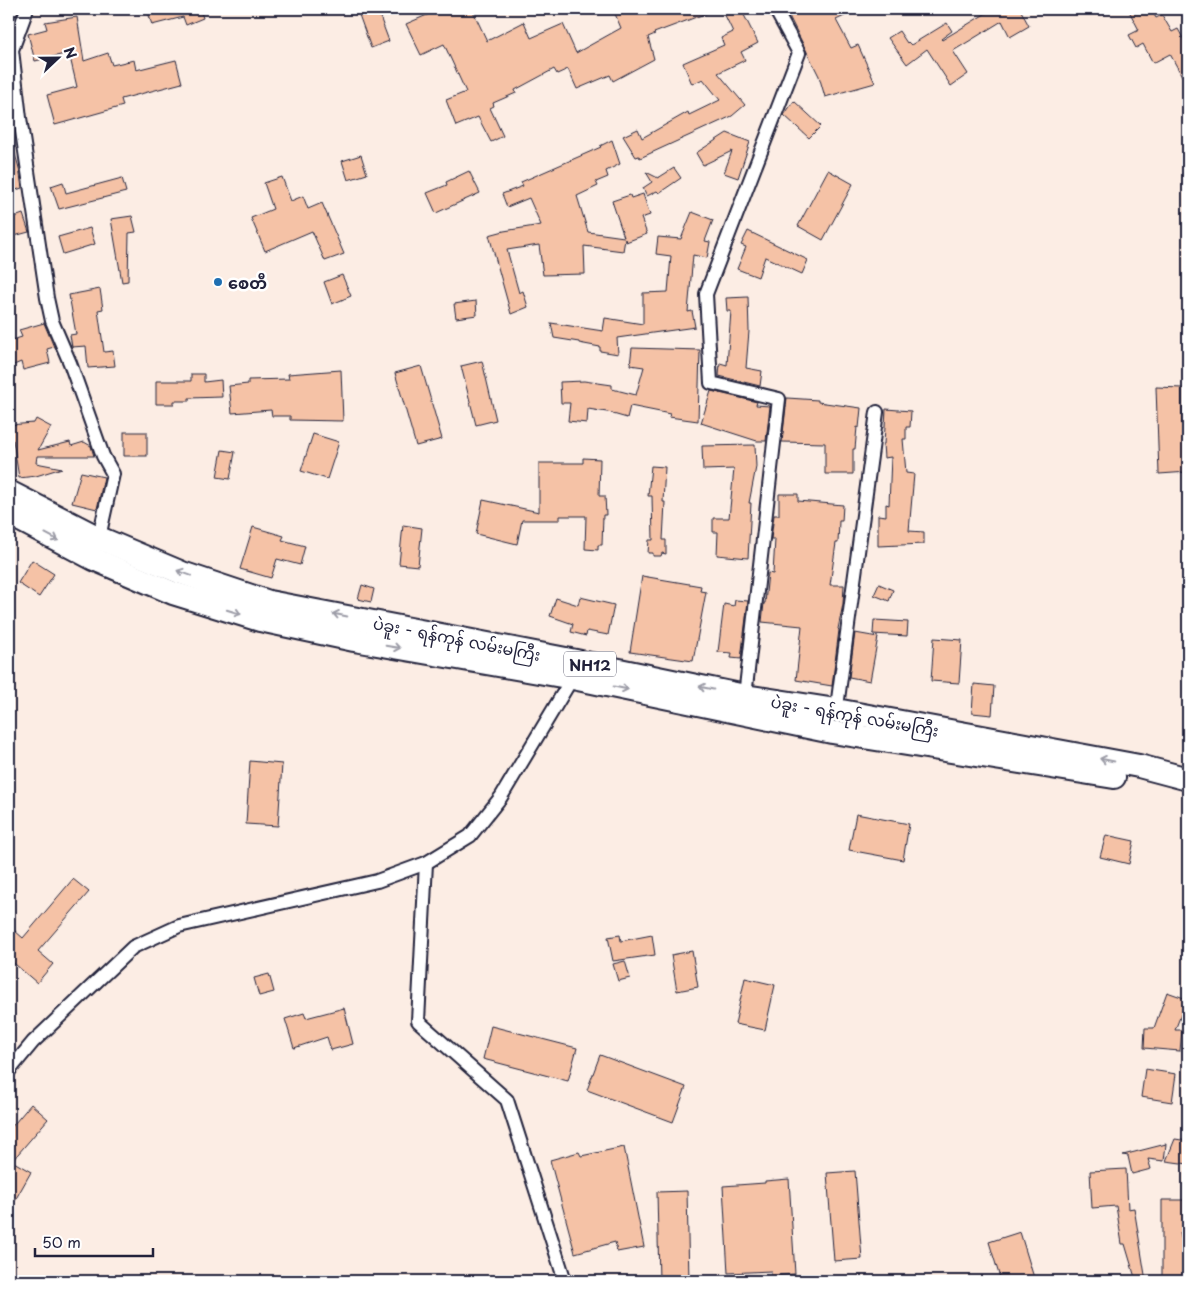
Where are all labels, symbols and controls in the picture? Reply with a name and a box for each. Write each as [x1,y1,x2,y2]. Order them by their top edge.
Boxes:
north arrow [32,32,82,82]
text: N [59,44,82,62]
place label: စေတီ [228,270,267,294]
marker: စေတီ [212,276,224,288]
one-way arrow [44,533,59,542]
one-way arrow [177,568,192,577]
one-way arrow [226,608,241,617]
one-way arrow [333,610,349,620]
street label: ပဲခူး - ရန်ကုန် လမ်းမကြီး [370,610,543,670]
one-way arrow [384,642,400,652]
road number: NH12 [564,652,616,676]
one-way arrow [698,682,714,692]
one-way arrow [613,683,629,693]
street label: ပဲခူး - ရန်ကုန် လမ်းမကြီး [768,688,941,746]
one-way arrow [1099,755,1115,764]
scale bar [35,1225,152,1257]
text: 50 m [42,1230,81,1253]

